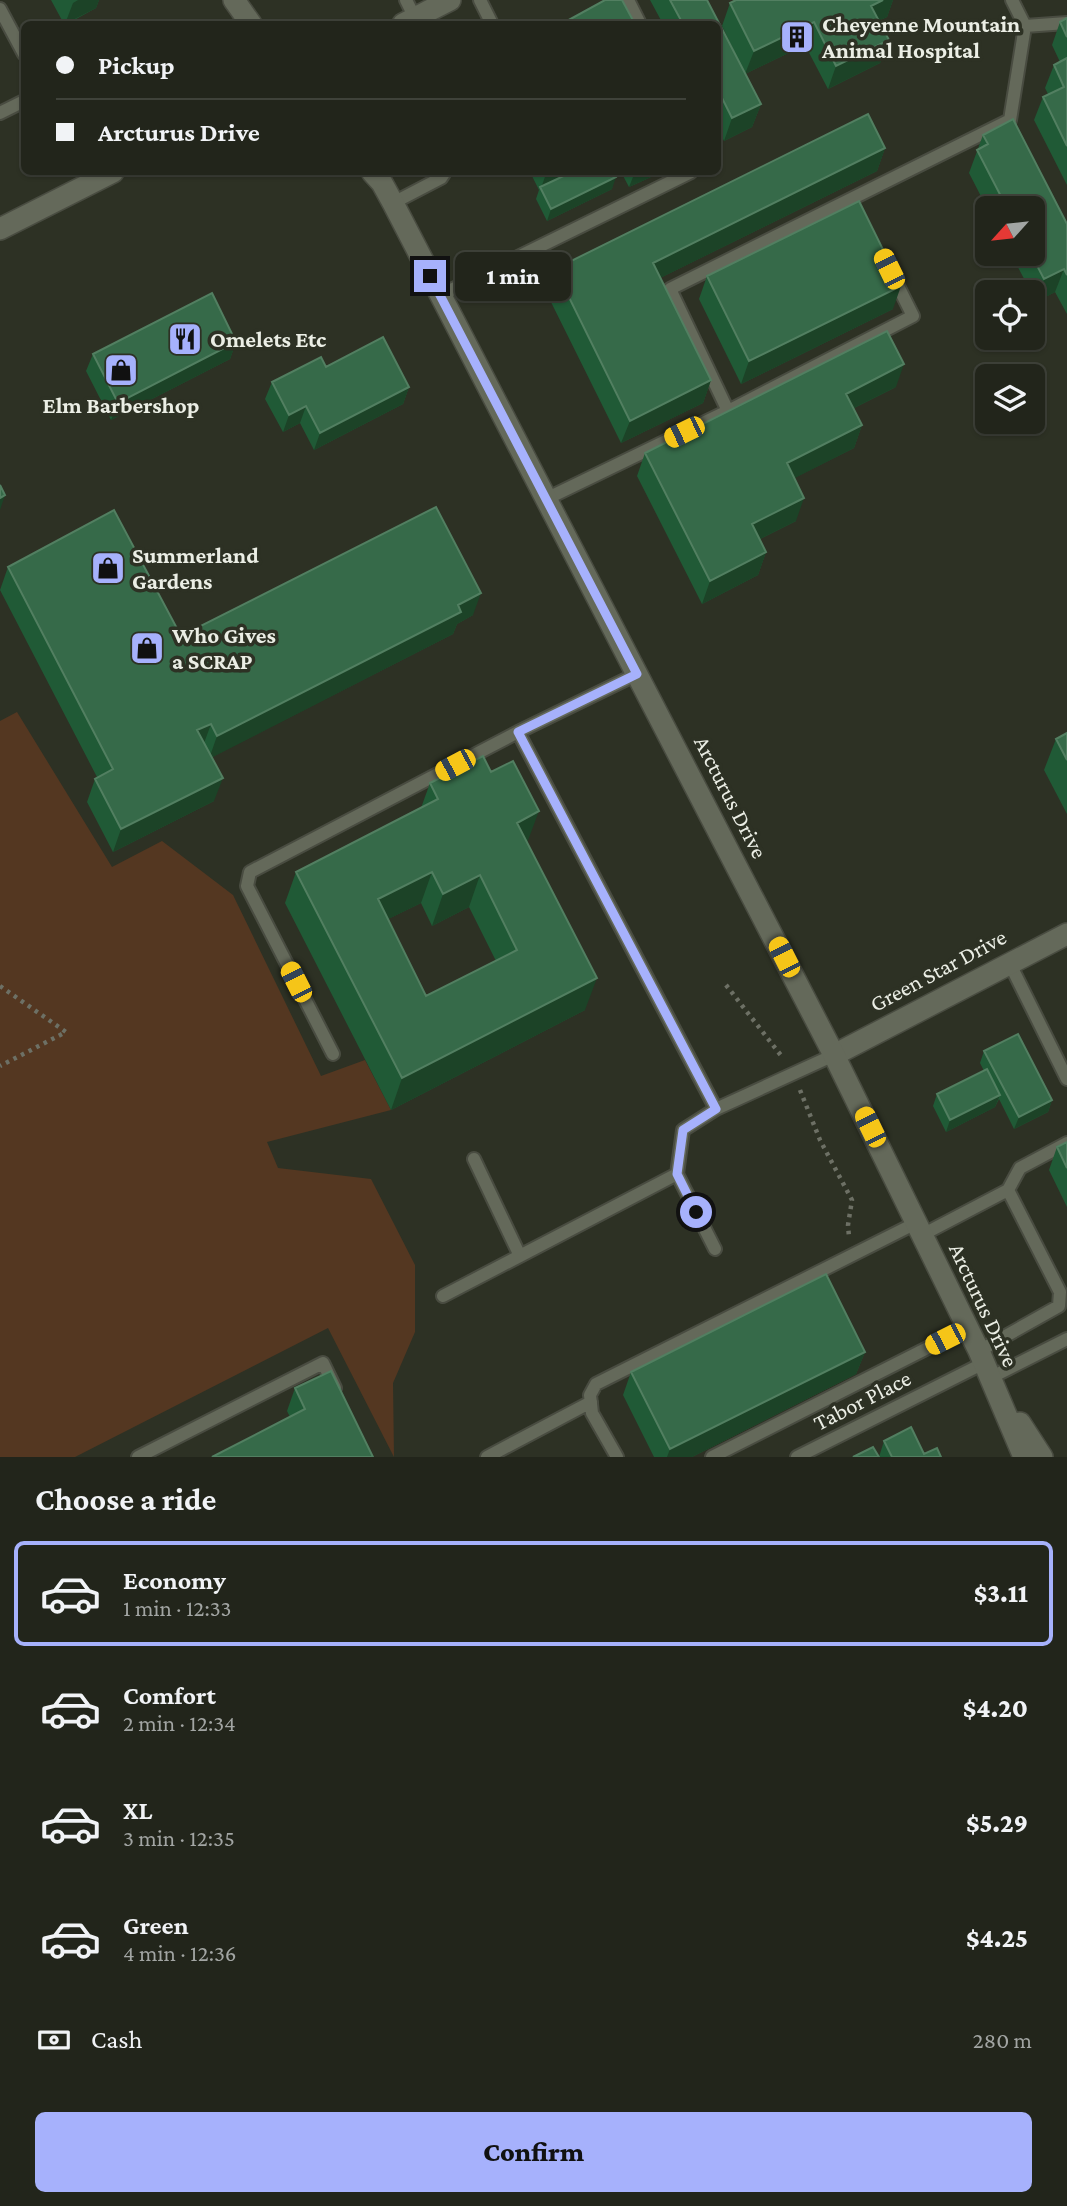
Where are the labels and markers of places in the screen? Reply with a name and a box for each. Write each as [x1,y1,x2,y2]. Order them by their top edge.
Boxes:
place label: Cheyenne Mountain Animal Hospital [821,11,1020,63]
building icon: Cheyenne Mountain Animal Hospital [778,18,816,56]
restaurant icon: Omelets Etc [166,320,204,358]
place label: Omelets Etc [210,326,327,352]
shop icon: Elm Barbershop [102,351,140,389]
place label: Elm Barbershop [43,392,199,418]
place label: Summerland Gardens [132,542,259,594]
shop icon: Summerland Gardens [89,549,127,587]
place label: Who Gives a SCRAP [171,622,276,674]
shop icon: Who Gives a SCRAP [128,629,166,667]

